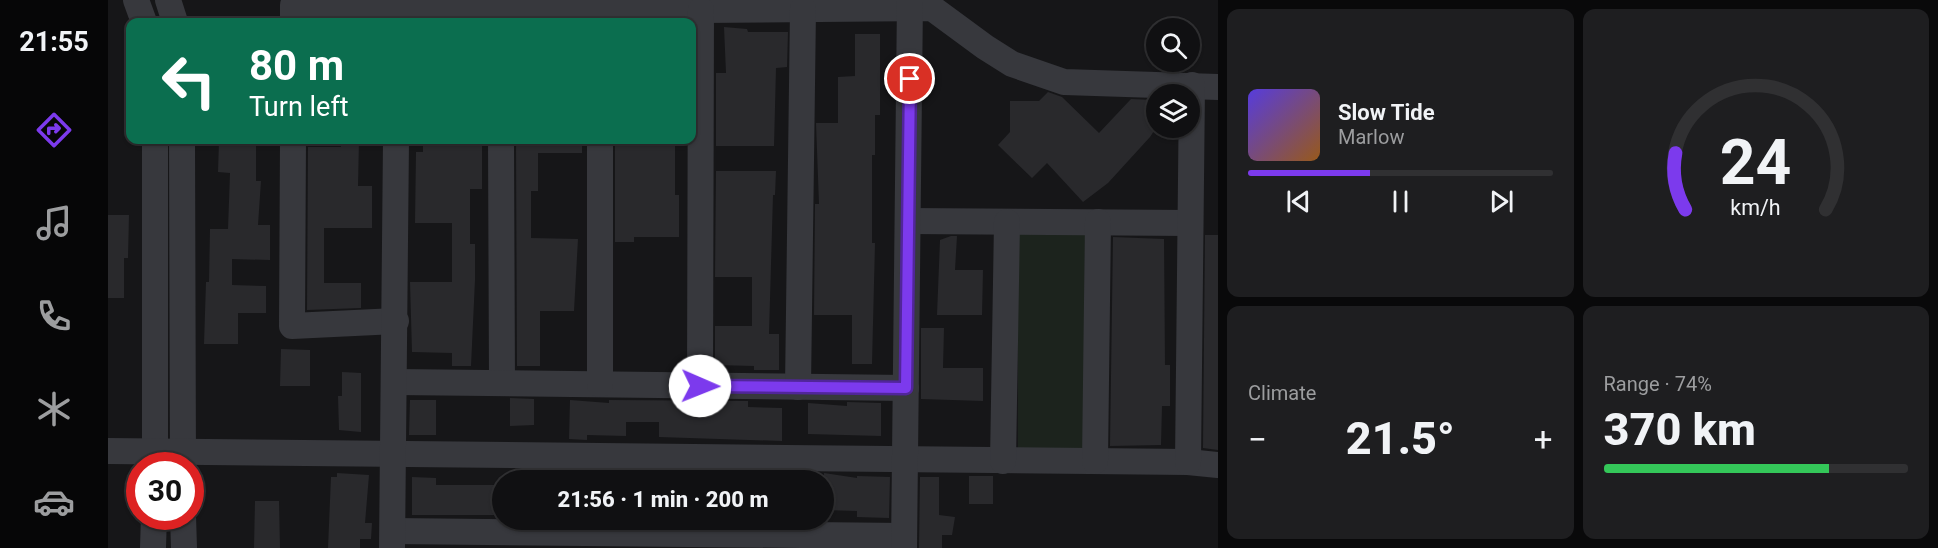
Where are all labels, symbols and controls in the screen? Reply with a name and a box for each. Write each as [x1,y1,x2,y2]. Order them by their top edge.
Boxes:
map controls [1146,18,1200,138]
button: search [1146,18,1200,72]
text: 21:55 [19,26,89,58]
text: 80 m [249,41,344,90]
icon: left [150,42,228,120]
pin [884,53,935,104]
icon: arrive [893,62,926,95]
button: layers [1146,84,1200,138]
text: Turn left [249,91,349,123]
text: Slow Tide [1338,100,1435,125]
icon: directions [33,109,75,151]
text: Marlow [1338,125,1404,149]
text: 24 [1720,126,1792,199]
icon: previous [1282,185,1315,218]
icon: pause [1384,185,1417,218]
icon: next [1485,185,1518,218]
text: km/h [1731,196,1781,221]
icon: music [33,202,75,244]
icon: phone [33,295,75,337]
position arrow [668,354,732,418]
text: Range · 74% [1604,372,1712,396]
text: Climate [1248,381,1316,405]
icon: climate [33,388,75,430]
text: 370 km [1604,403,1756,456]
text: 21.5° [1346,412,1455,465]
text: − [1248,420,1267,459]
text: + [1534,420,1552,459]
speed limit sign: 30 [126,452,204,530]
icon: car [33,481,75,523]
text: 21:56 · 1 min · 200 m [558,487,768,512]

